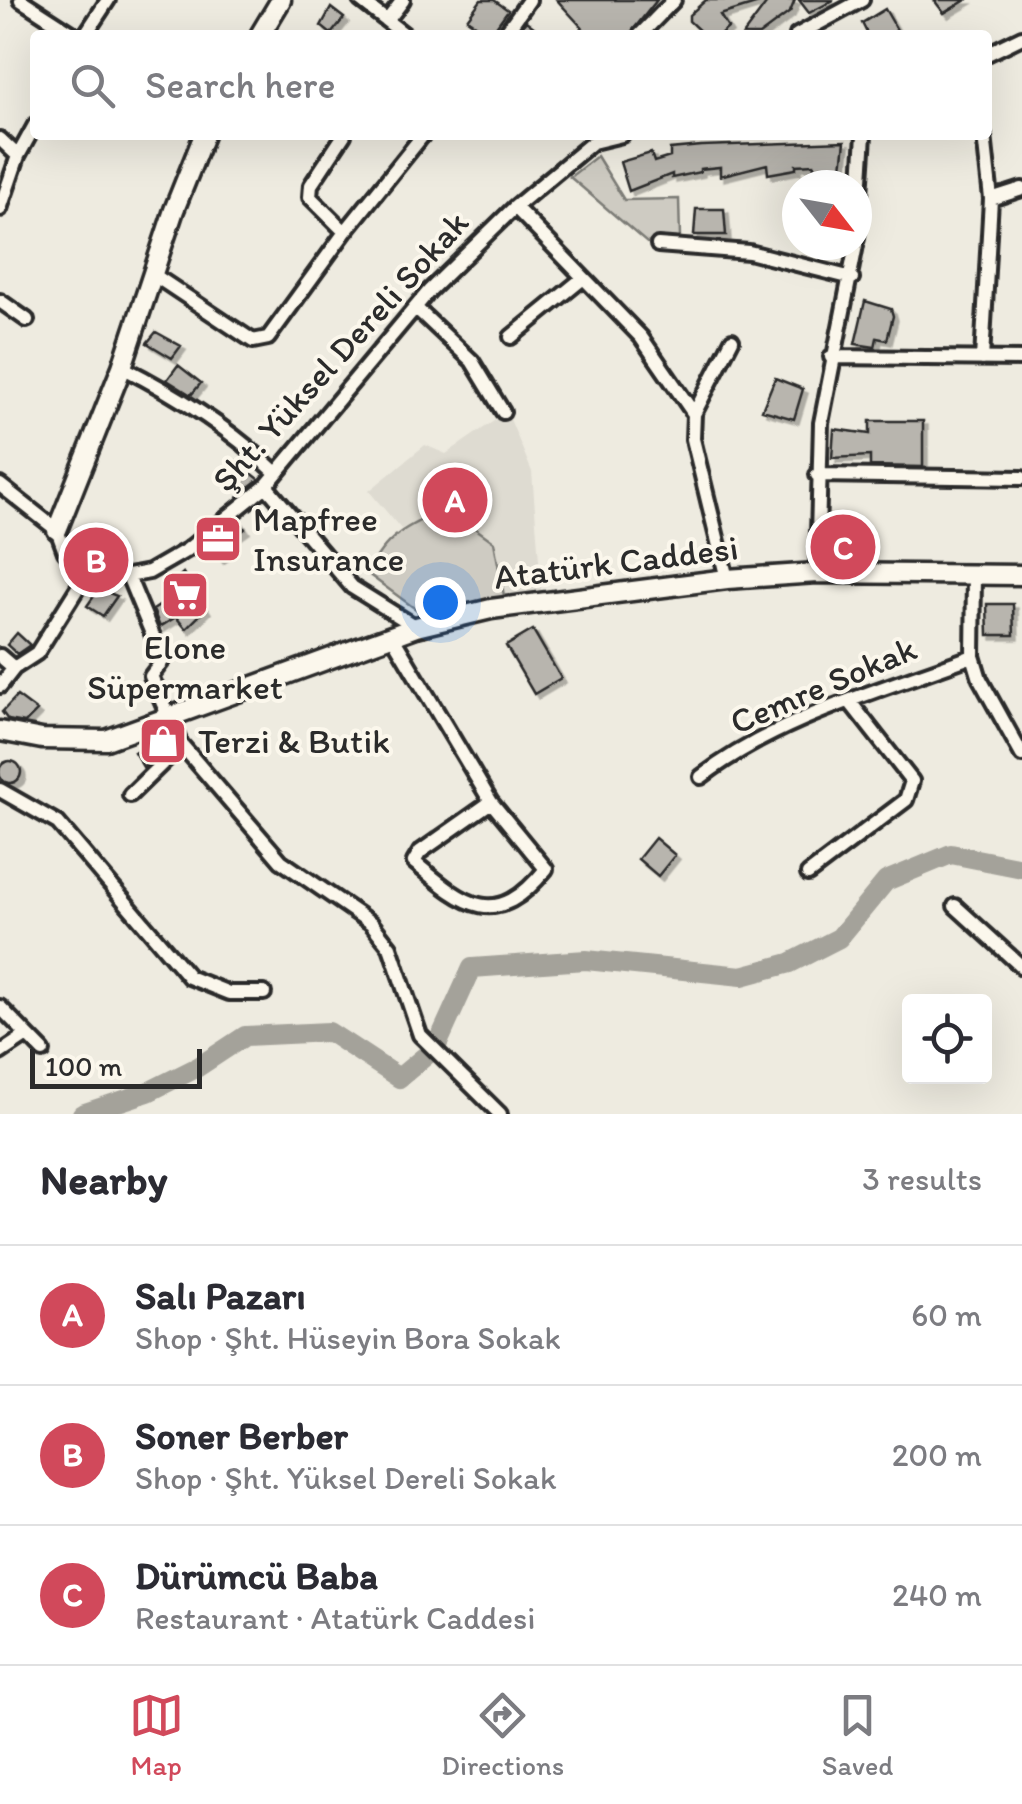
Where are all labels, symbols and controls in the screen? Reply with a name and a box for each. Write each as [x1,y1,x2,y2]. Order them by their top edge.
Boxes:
search box [30,30,992,140]
icon: search [65,58,120,113]
text: Search here [145,62,336,108]
north arrow [782,170,872,260]
street label: Şht. Yüksel Dereli Sokak [203,202,477,500]
pin: A [422,462,488,538]
place label: Mapfree Insurance [253,498,404,580]
pin: C [810,510,876,584]
office icon: Mapfree Insurance [192,513,244,565]
pin: B [64,522,128,598]
street label: Atatürk Caddesi [492,526,740,598]
supermarket icon: Elone Süpermarket [159,569,211,621]
your location [415,577,466,628]
place label: Elone Süpermarket [87,626,283,708]
street label: Cemre Sokak [724,627,922,743]
shop icon: Terzi & Butik [137,715,189,767]
place label: Terzi & Butik [198,720,390,762]
map controls [902,994,992,1084]
button: locate [902,994,992,1084]
scale bar [30,1044,202,1088]
text: 100 m [45,1049,122,1083]
text: Nearby [40,1154,167,1205]
text: 3 results [862,1160,982,1198]
text: Salı Pazarı [135,1273,306,1319]
text: A [62,1296,83,1334]
text: 60 m [911,1296,982,1334]
text: Shop · Şht. Hüseyin Bora Sokak [135,1319,561,1357]
text: Soner Berber [135,1413,348,1459]
text: B [62,1436,83,1474]
text: 200 m [892,1436,982,1474]
text: Shop · Şht. Yüksel Dereli Sokak [135,1459,556,1497]
text: Dürümcü Baba [135,1553,378,1599]
text: C [62,1576,83,1614]
text: 240 m [892,1576,982,1614]
text: Restaurant · Atatürk Caddesi [135,1599,535,1637]
tab: Map [129,1688,184,1782]
tab: Directions [441,1688,564,1782]
tab: Saved [822,1688,893,1782]

